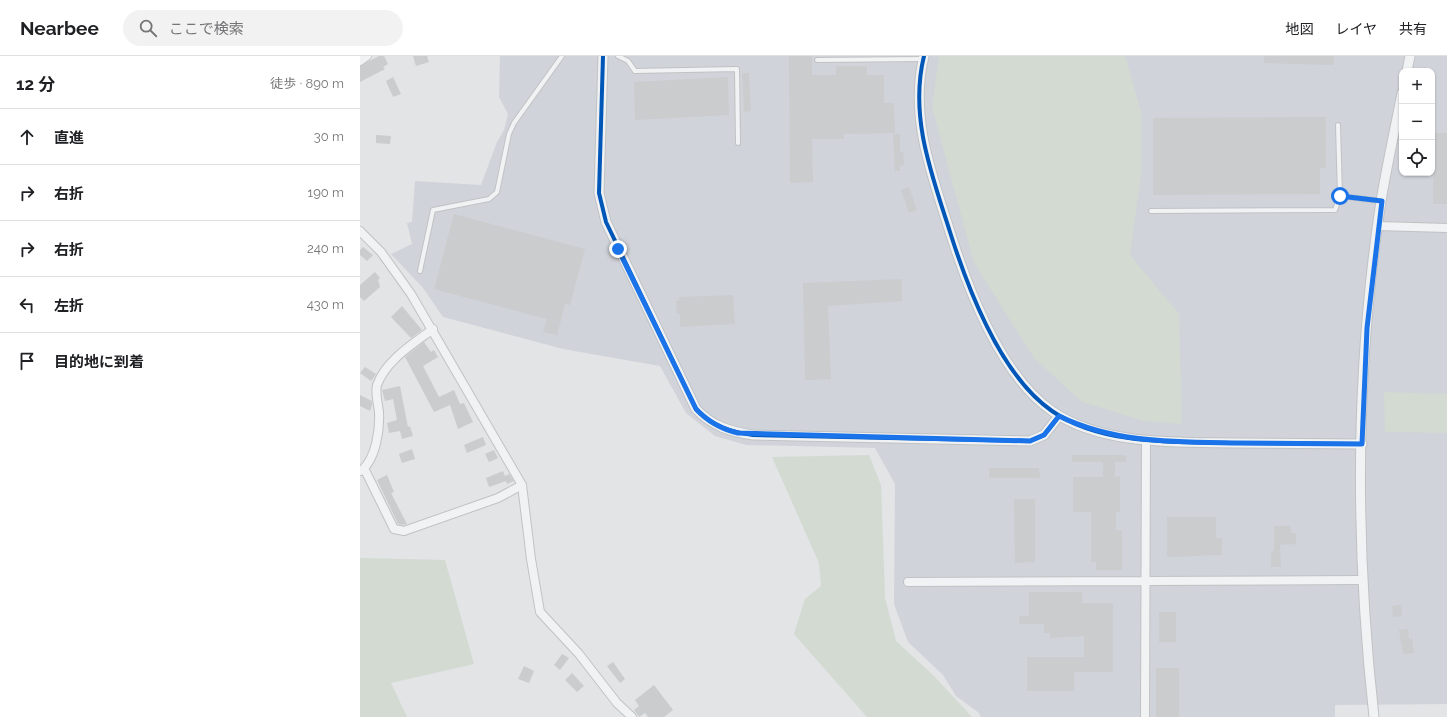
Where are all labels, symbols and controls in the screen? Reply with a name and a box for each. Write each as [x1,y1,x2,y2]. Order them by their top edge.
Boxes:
search box [123,10,403,46]
text: Nearbee [20,17,99,39]
icon: search [137,17,159,39]
text: ここで検索 [169,20,244,38]
text: 地図 [1285,21,1313,37]
text: レイヤ [1335,21,1377,37]
text: 共有 [1399,21,1427,37]
map controls [1399,68,1435,176]
button: + [1399,68,1435,104]
text: 12 分 [16,74,55,94]
text: 徒歩 · 890 m [270,76,344,91]
button: − [1399,104,1435,140]
icon: ahead [16,126,38,148]
text: 直進 [54,129,84,147]
text: 30 m [314,129,344,144]
button: locate [1399,140,1435,176]
icon: right [16,182,38,204]
text: 右折 [54,185,84,203]
text: 190 m [308,185,344,200]
route start [1331,187,1349,205]
icon: right [16,238,38,260]
route end [609,240,627,258]
text: 右折 [54,241,84,259]
text: 240 m [307,241,344,256]
icon: left [16,294,38,316]
text: 左折 [54,297,84,315]
text: 430 m [307,297,344,312]
icon: arrive [16,350,38,372]
text: 目的地に到着 [54,353,144,371]

